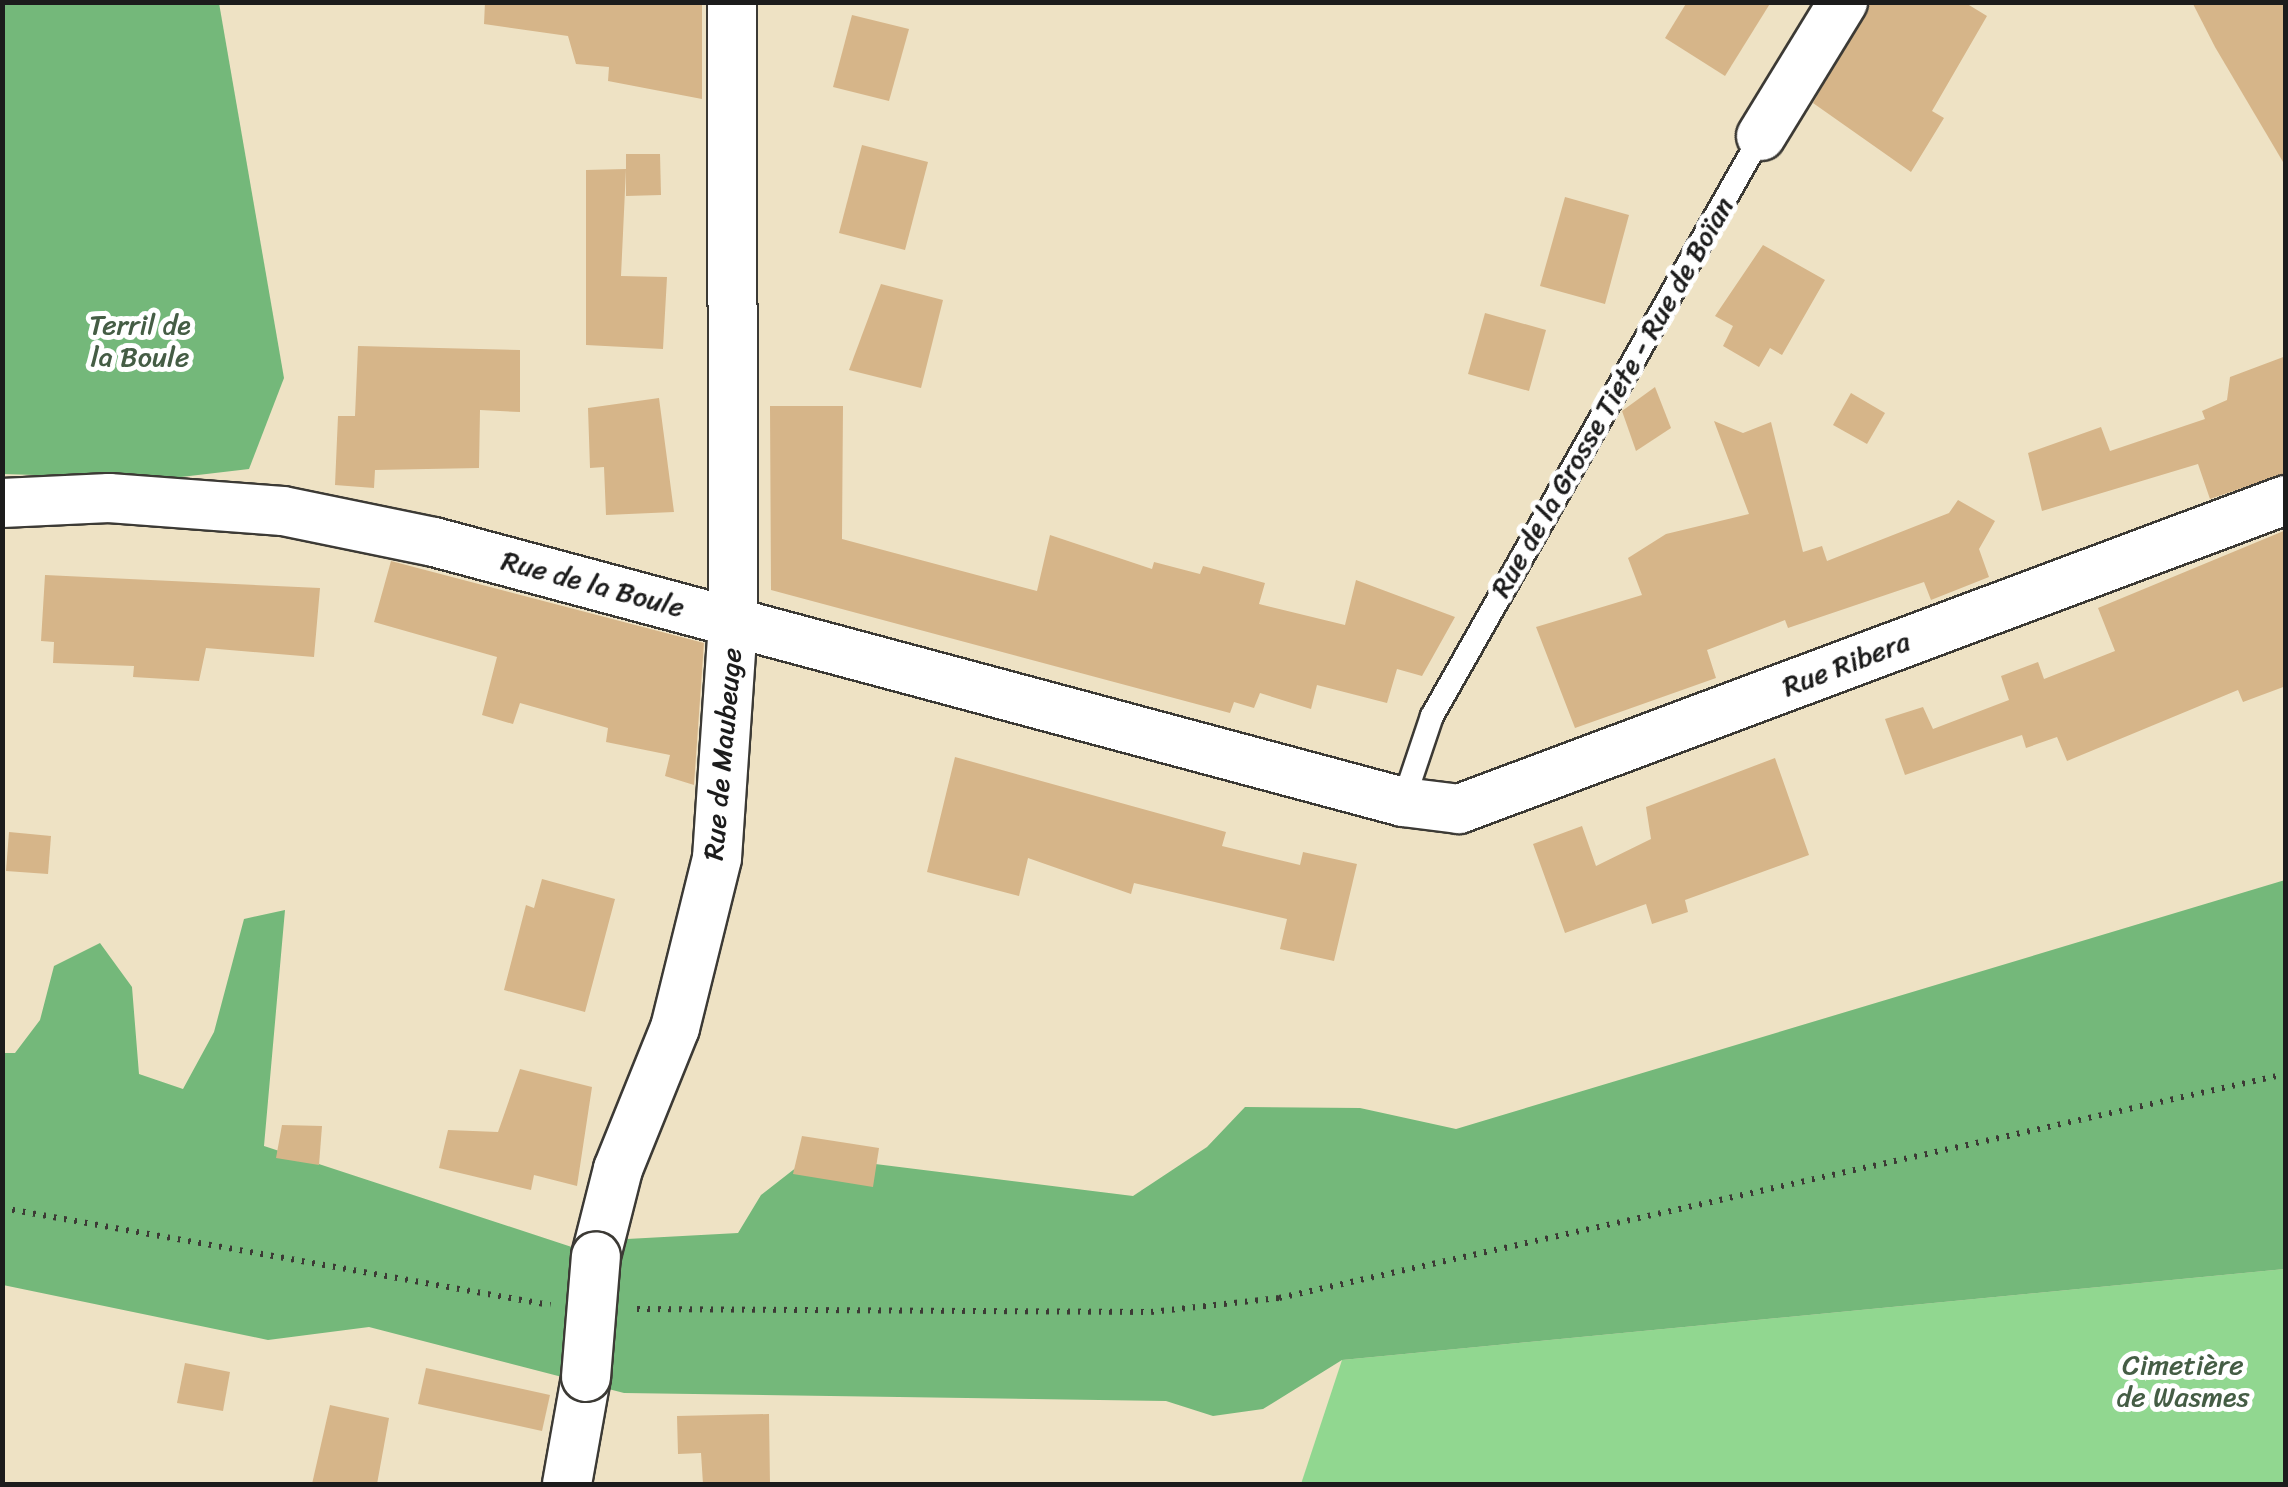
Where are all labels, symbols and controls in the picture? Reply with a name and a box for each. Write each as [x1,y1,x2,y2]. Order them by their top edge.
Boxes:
street label: Rue de la Grosse Tiete - Rue de Boïan [1483,190,1741,604]
park label: Terril de la Boule [89,308,191,374]
street label: Rue de la Boule [498,543,688,625]
street label: Rue Ribera [1778,624,1914,704]
street label: Rue de Maubeuge [697,646,749,862]
park label: Cimetière de Wasmes [2117,1348,2249,1414]

